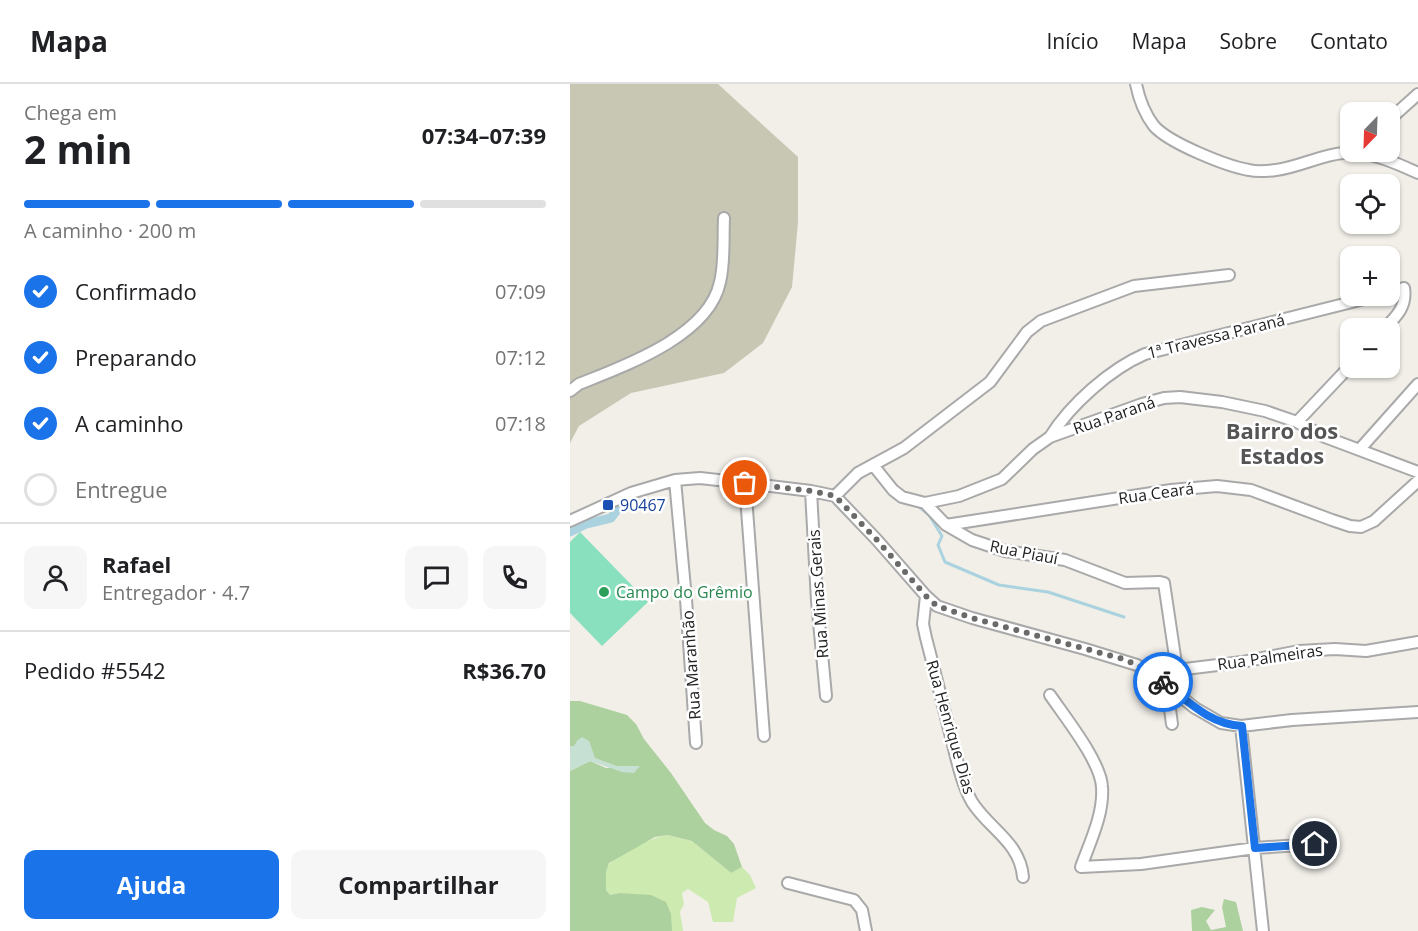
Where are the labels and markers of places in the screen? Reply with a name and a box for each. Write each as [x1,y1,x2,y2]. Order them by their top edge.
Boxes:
pin [719,457,770,508]
place label: 90467 [620,494,666,516]
marker: 90467 [601,498,615,512]
place label: Campo do Grêmio [616,581,753,603]
marker: Campo do Grêmio [597,585,611,599]
pin [1289,818,1340,869]

